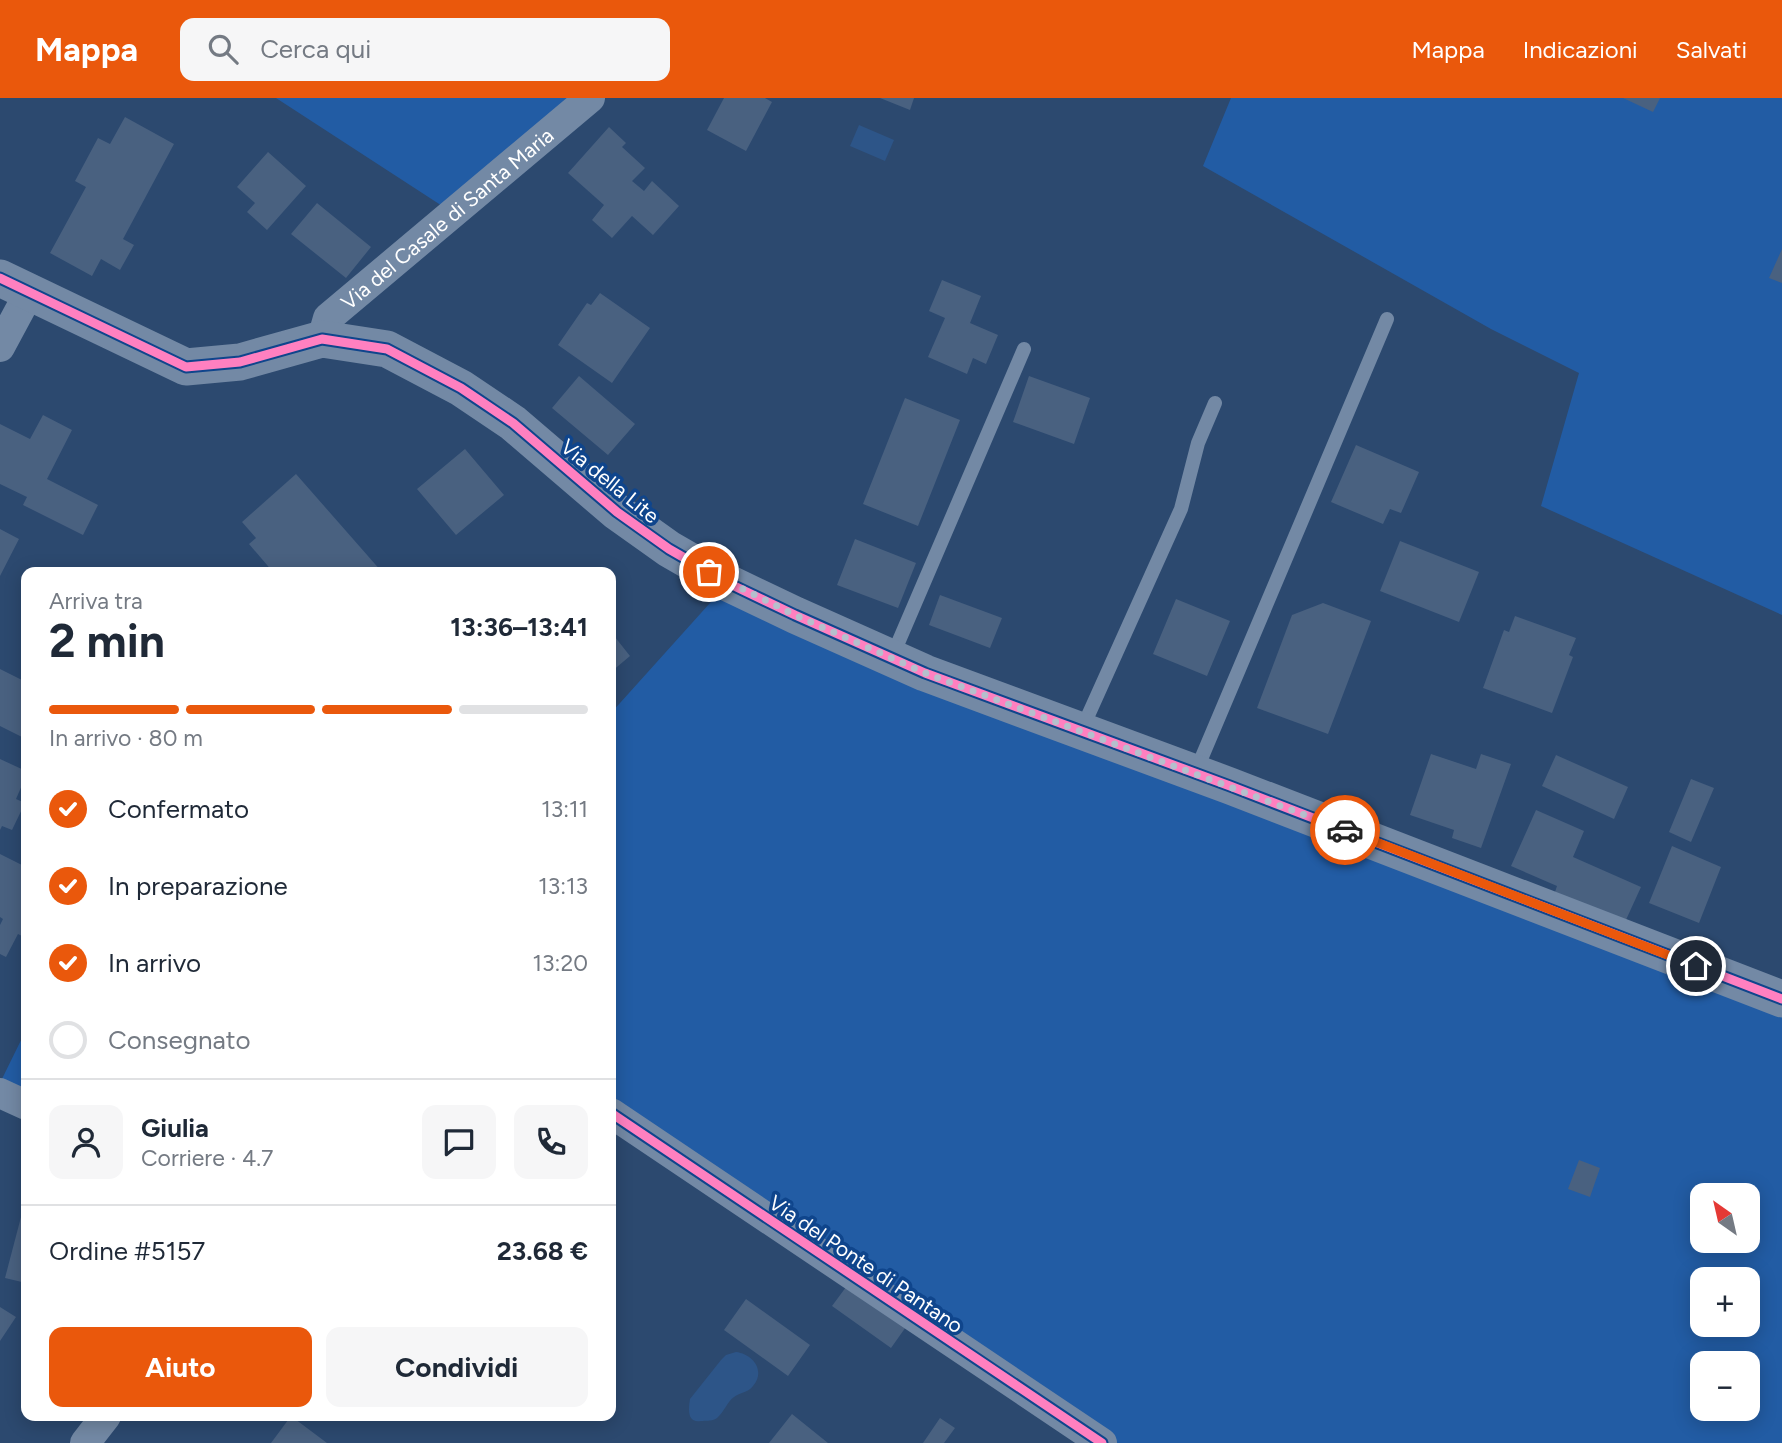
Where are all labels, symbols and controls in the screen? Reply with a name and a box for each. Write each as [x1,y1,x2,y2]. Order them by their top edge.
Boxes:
search box [180,18,670,81]
text: Mappa [35,30,138,69]
icon: search [204,30,242,68]
text: Cerca qui [260,33,371,65]
text: Mappa [1412,35,1485,64]
text: Indicazioni [1523,35,1638,64]
text: Salvati [1676,35,1747,64]
street label: Via del Casale di Santa Maria [336,122,558,314]
street label: Via della Lite [556,434,664,528]
pin [679,542,739,602]
icon: bag [690,553,728,591]
text: Arriva tra [49,587,143,615]
text: 13:36–13:41 [450,611,588,643]
text: 2 min [49,613,165,669]
text: In arrivo · 80 m [49,724,203,752]
icon: check [49,790,87,828]
text: Confermato [108,793,249,825]
text: 13:11 [541,795,588,823]
courier [1310,795,1380,865]
icon: car [1326,811,1364,849]
icon: check [49,867,87,905]
text: In preparazione [108,870,288,902]
text: 13:13 [538,872,588,900]
pin [1666,936,1726,996]
icon: check [49,944,87,982]
text: In arrivo [108,947,201,979]
icon: home [1677,947,1715,985]
text: 13:20 [533,949,588,977]
text: Consegnato [108,1024,251,1056]
button: person [49,1105,123,1179]
button: chat [422,1105,496,1179]
button: phone [514,1105,588,1179]
text: Giulia [141,1112,209,1144]
text: Corriere · 4.7 [141,1144,273,1172]
north arrow [1690,1183,1760,1253]
map controls [1690,1183,1760,1421]
street label: Via del Ponte di Pantano [764,1190,968,1338]
text: Ordine #5157 [49,1235,205,1267]
text: 23.68 € [497,1235,588,1267]
button: + [1690,1267,1760,1337]
button: Aiuto [49,1327,312,1407]
button: Condividi [326,1327,588,1407]
button: − [1690,1351,1760,1421]

